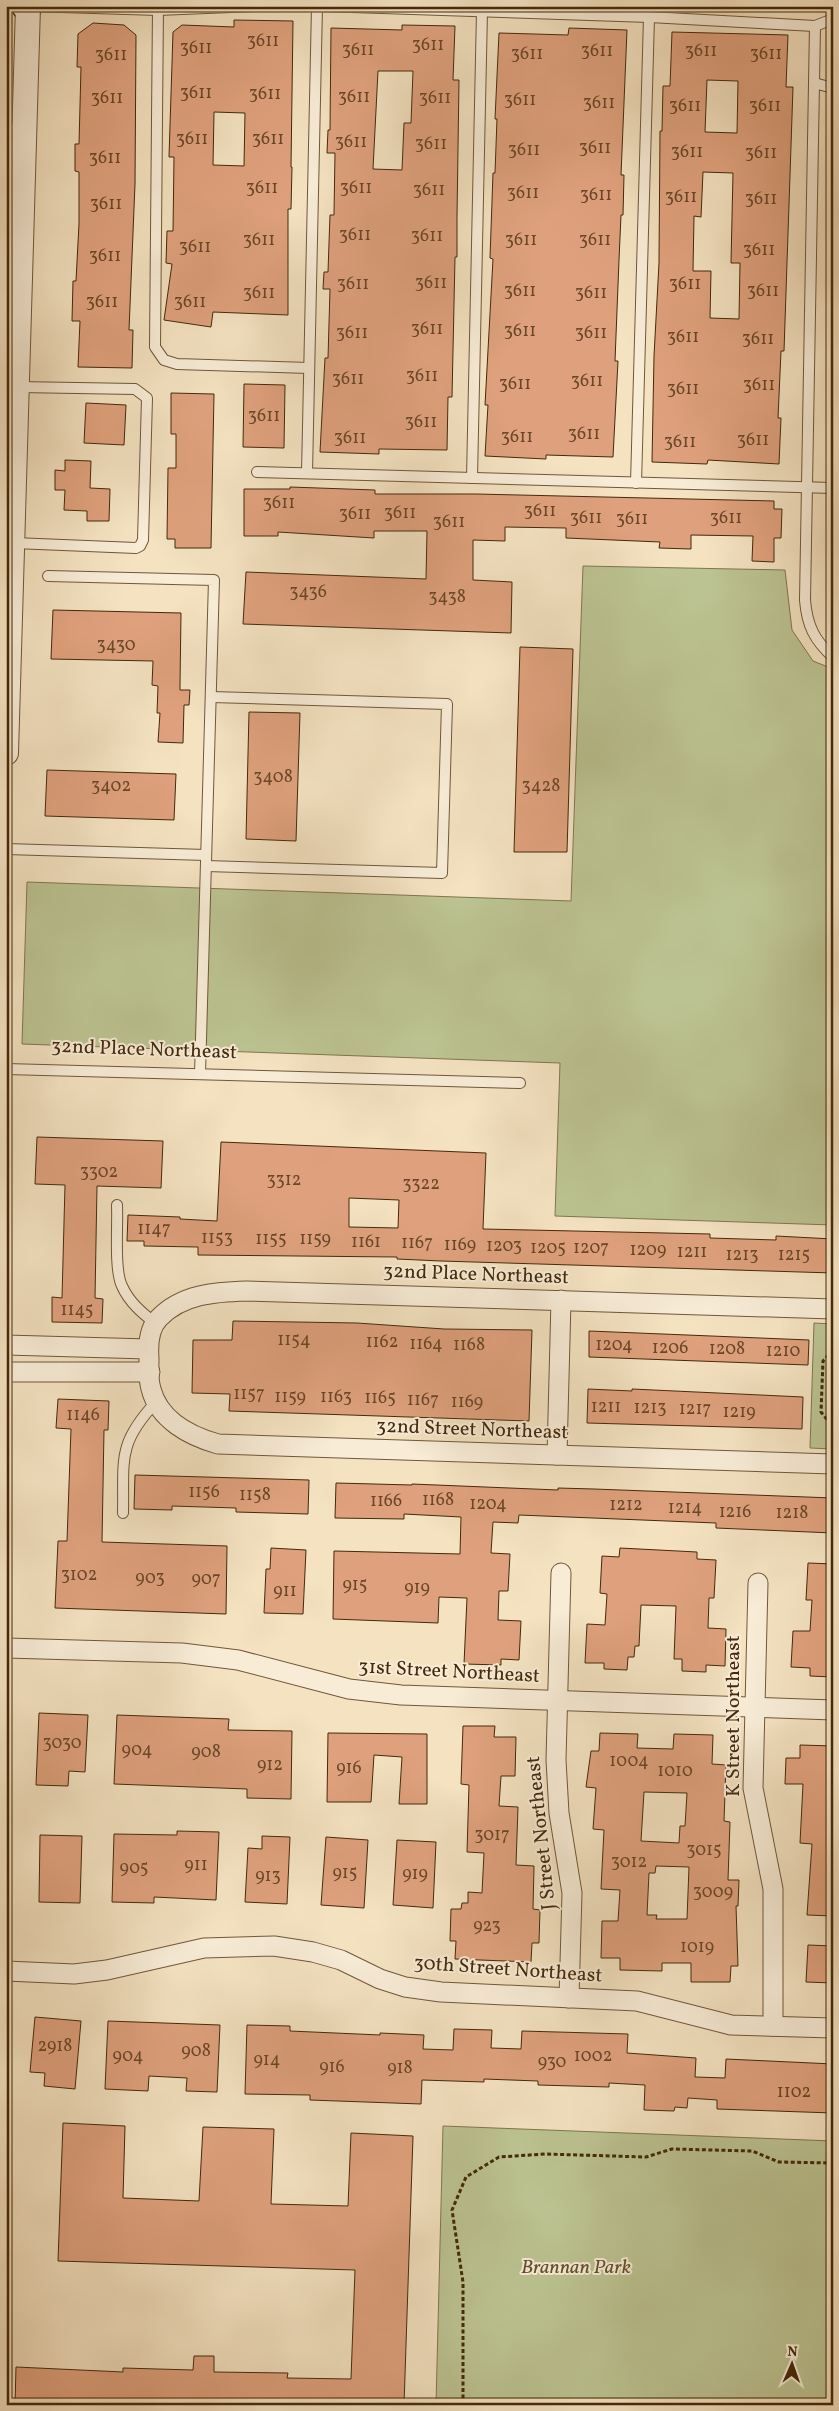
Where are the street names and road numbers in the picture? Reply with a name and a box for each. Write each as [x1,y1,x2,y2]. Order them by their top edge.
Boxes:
street label: 32nd Place Northeast [51,1033,237,1067]
street label: 32nd Place Northeast [383,1258,569,1292]
street label: 32nd Street Northeast [375,1413,569,1447]
street label: K Street Northeast [720,1635,748,1797]
street label: 31st Street Northeast [357,1653,541,1691]
street label: J Street Northeast [520,1755,564,1911]
street label: 30th Street Northeast [413,1949,603,1991]

